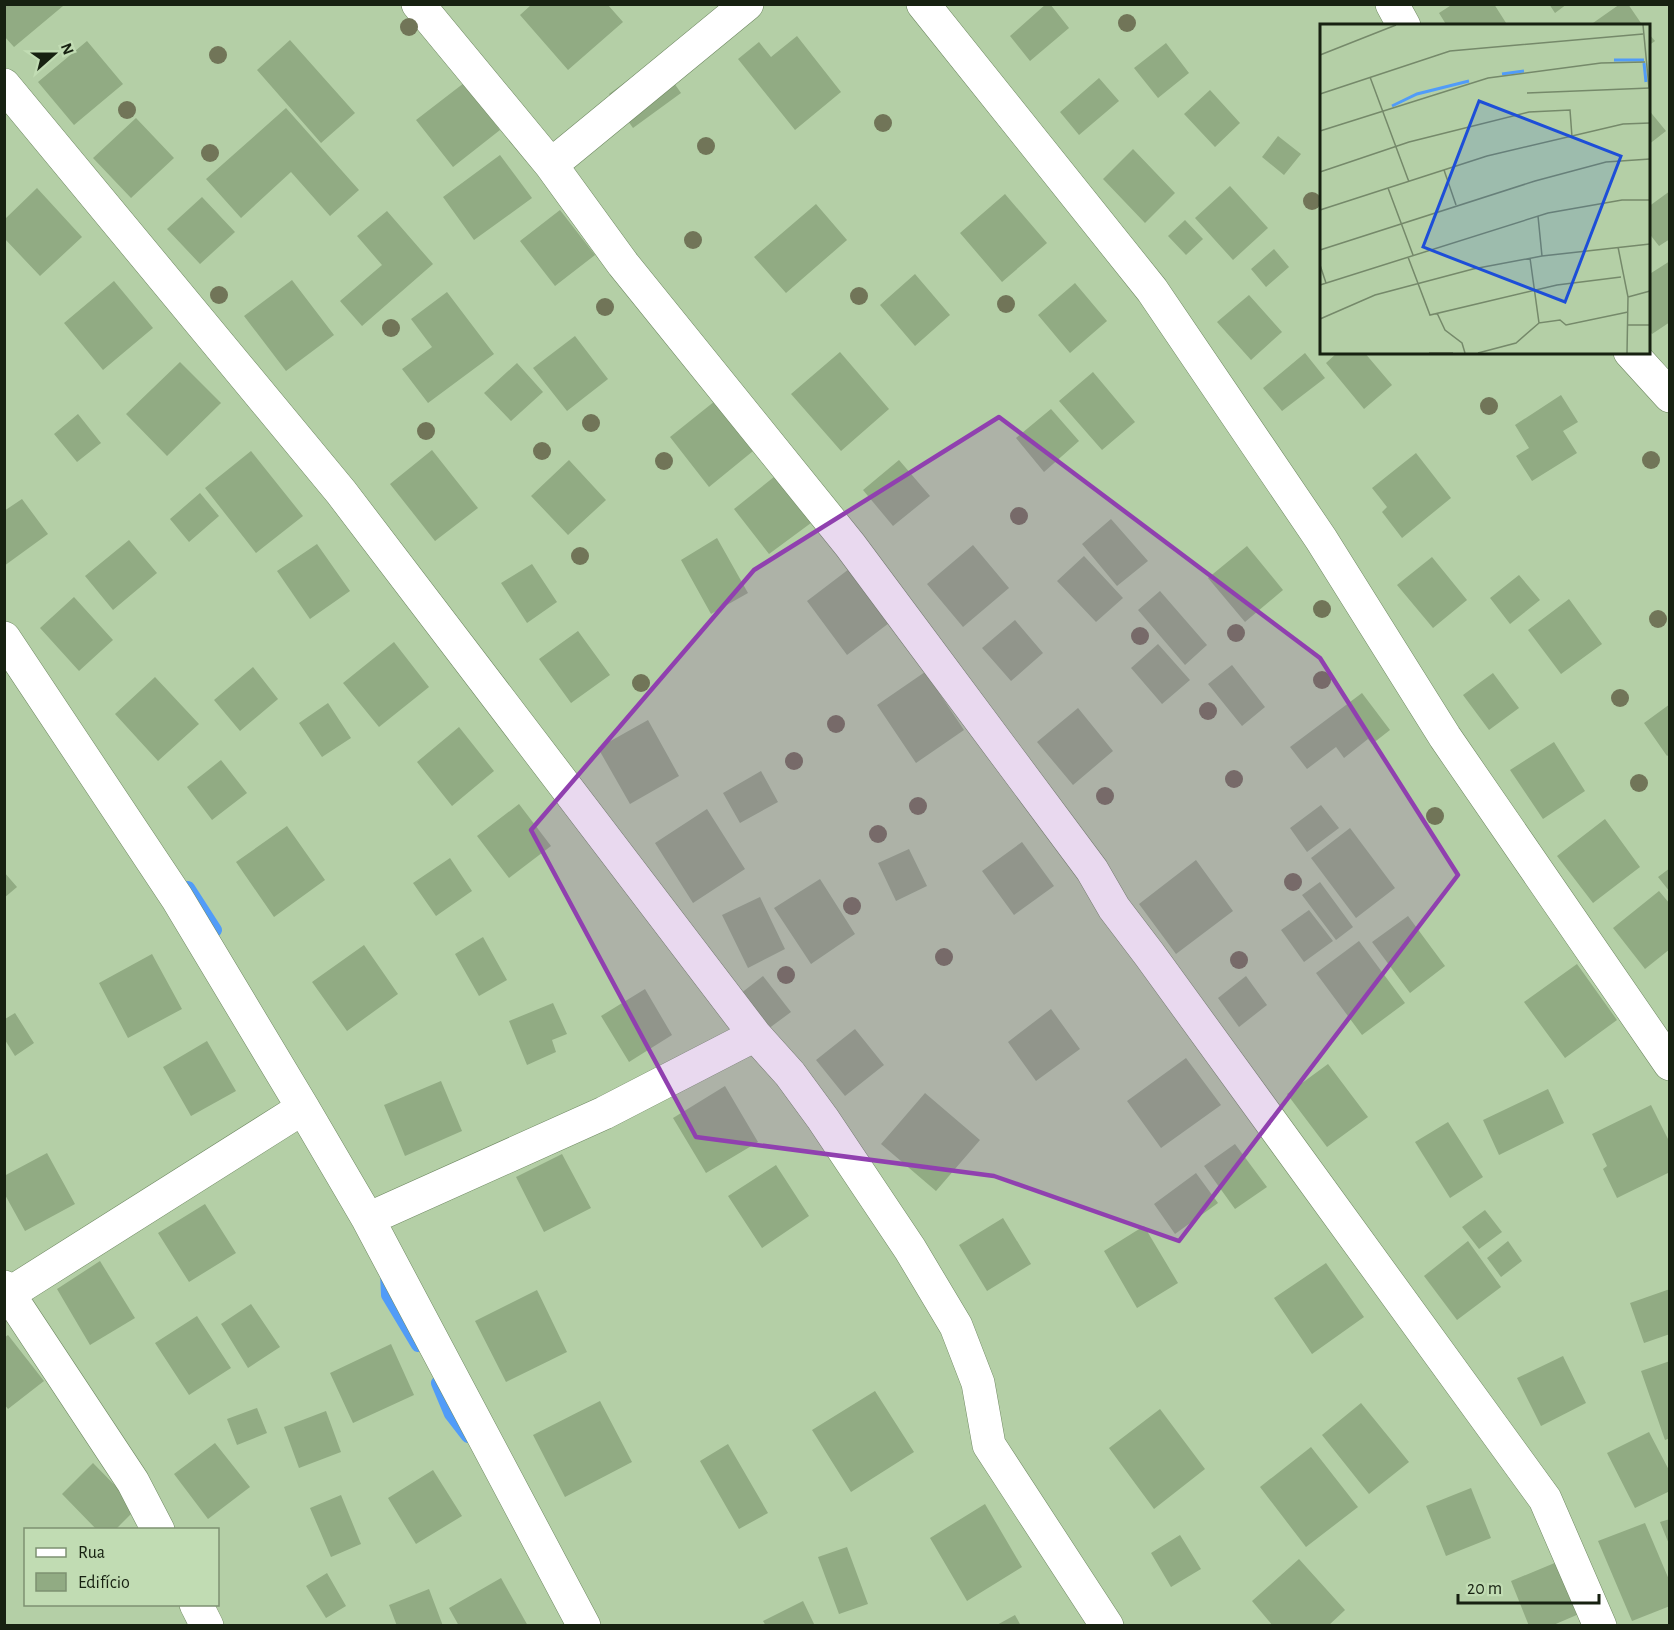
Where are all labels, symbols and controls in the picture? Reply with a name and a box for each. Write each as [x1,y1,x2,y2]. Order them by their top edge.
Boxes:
north arrow [24,24,84,84]
inset map [1320,24,1650,354]
text: N [58,41,77,57]
legend [24,1528,219,1606]
text: Rua [78,1544,105,1562]
scale bar [1458,1567,1599,1605]
text: Edifício [78,1574,130,1592]
text: 20 m [1467,1580,1502,1598]

